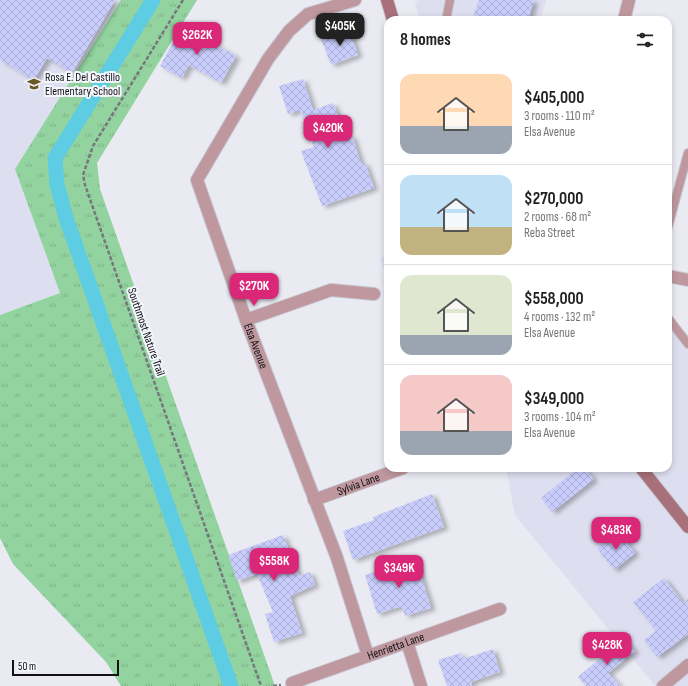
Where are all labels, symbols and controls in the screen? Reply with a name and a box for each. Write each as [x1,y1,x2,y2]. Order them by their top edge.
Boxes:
pin: $405K [312,13,368,47]
text: $405K [324,18,356,34]
pin: $262K [169,22,225,56]
text: $262K [182,27,212,43]
icon: filters [634,29,656,51]
text: 8 homes [400,30,451,50]
place label: Rosa E. Del Castillo Elementary School [45,70,120,99]
school or university icon: Rosa E. Del Castillo Elementary School [26,76,42,92]
text: $405,000 [524,88,584,108]
icon: home [432,90,480,138]
text: 3 rooms · 110 m² [524,108,595,124]
pin: $420K [300,115,356,149]
text: $420K [312,120,344,136]
text: Elsa Avenue [524,124,575,140]
text: $270,000 [524,189,583,209]
icon: home [432,191,480,239]
text: 2 rooms · 68 m² [524,209,591,225]
text: Reba Street [524,225,575,241]
pin: $270K [226,273,282,307]
text: $270K [239,278,269,294]
street label: Southmost Nature Trail [124,286,168,378]
text: $558,000 [524,289,584,309]
icon: home [432,291,480,339]
text: 4 rooms · 132 m² [524,309,595,325]
street label: Elsa Avenue [240,321,271,371]
text: Elsa Avenue [524,325,575,341]
text: $349,000 [524,389,584,409]
icon: home [432,391,480,439]
text: 3 rooms · 104 m² [524,409,596,425]
text: Elsa Avenue [524,425,575,441]
street label: Sylvia Lane [335,469,382,499]
pin: $483K [588,517,644,551]
text: $483K [600,522,632,538]
pin: $558K [246,548,302,582]
text: $558K [259,553,289,569]
pin: $349K [371,555,427,589]
text: $349K [383,560,415,576]
street label: Henrietta Lane [365,629,426,663]
pin: $428K [579,632,635,666]
text: $428K [592,637,622,653]
scale bar [12,658,119,677]
text: 50 m [18,660,36,673]

